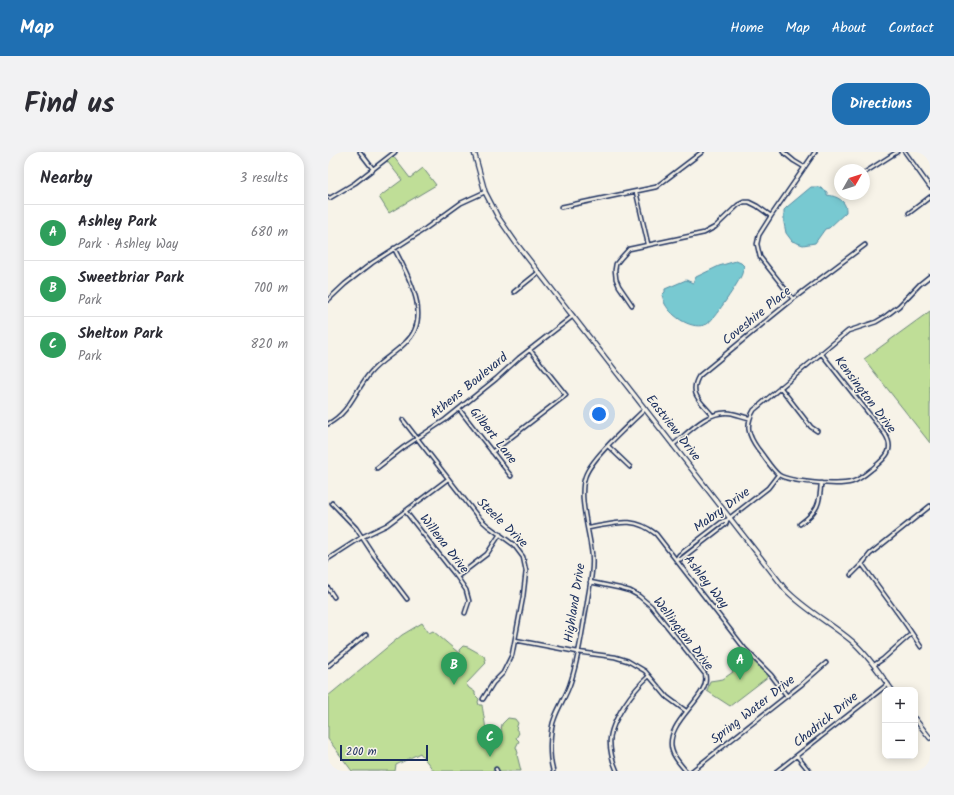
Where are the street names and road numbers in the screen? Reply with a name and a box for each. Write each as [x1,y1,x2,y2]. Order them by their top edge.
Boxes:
street label: Coveshire Place [718,281,796,351]
street label: Athens Boulevard [425,348,513,424]
street label: Kensington Drive [829,352,901,438]
street label: Eastview Drive [640,390,706,466]
street label: Gilbert Lane [464,403,522,469]
street label: Mabry Drive [689,482,755,538]
street label: Steele Drive [471,493,533,553]
street label: Willena Drive [414,510,474,578]
street label: Ashley Way [678,551,734,614]
street label: Highland Drive [558,562,592,644]
street label: Wellington Drive [647,593,719,676]
street label: Spring Water Drive [706,670,800,750]
street label: Chadrick Drive [789,687,863,753]

